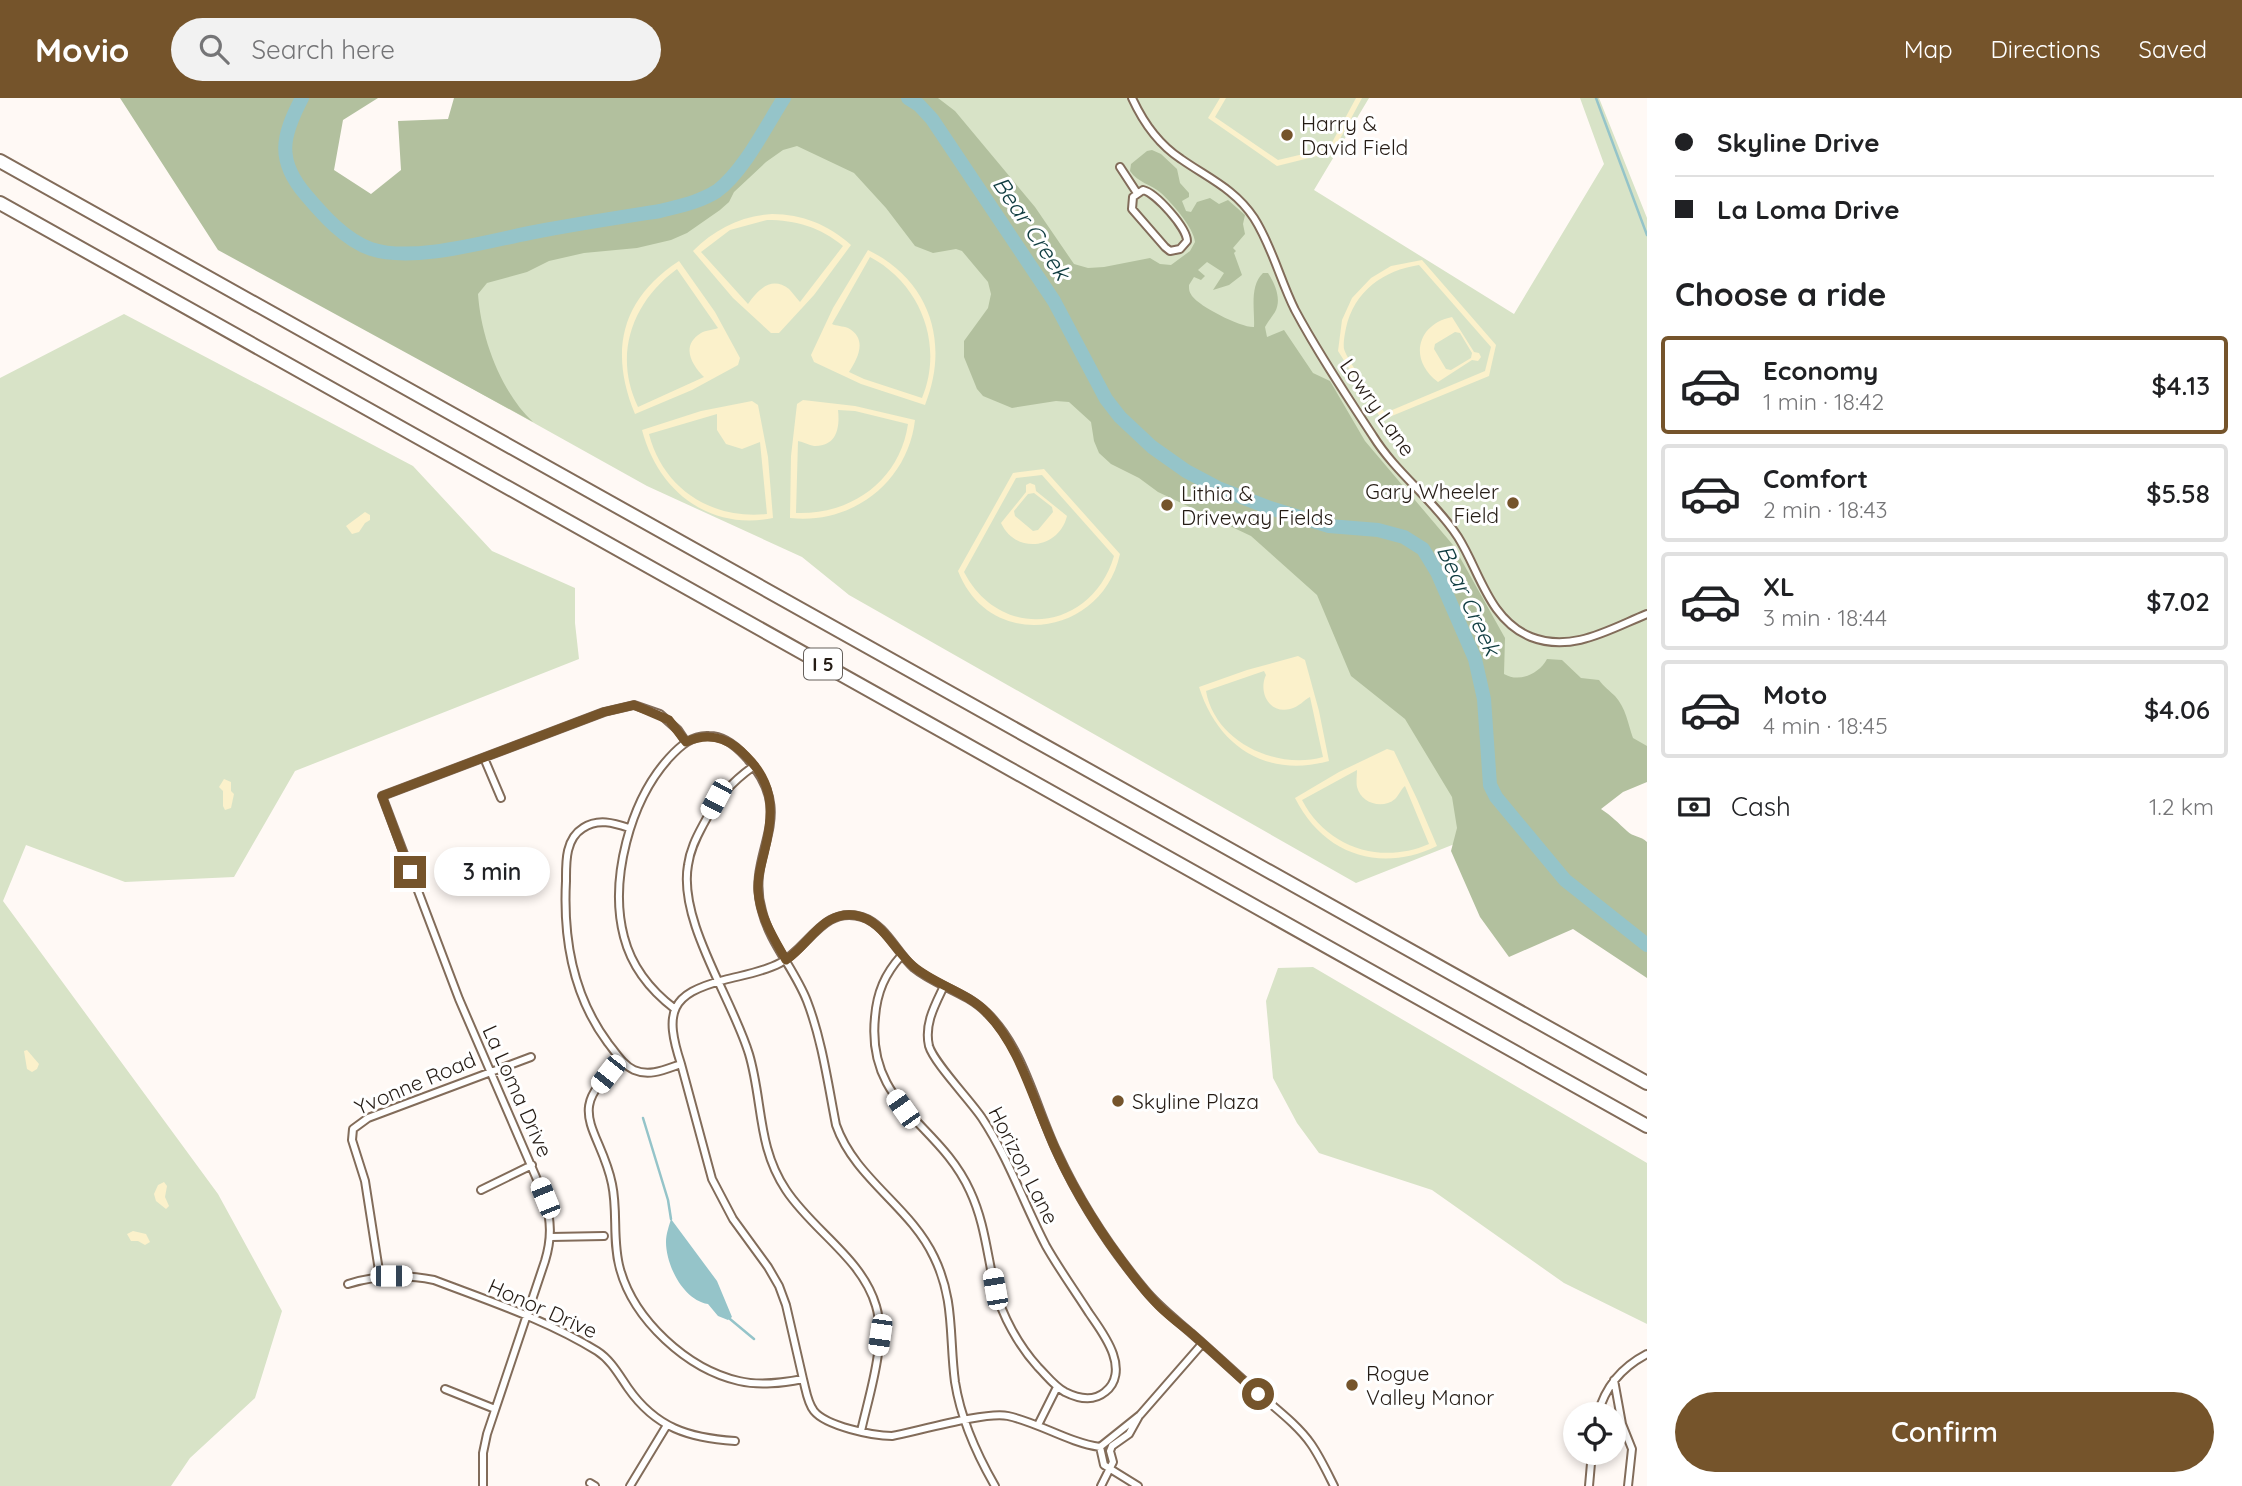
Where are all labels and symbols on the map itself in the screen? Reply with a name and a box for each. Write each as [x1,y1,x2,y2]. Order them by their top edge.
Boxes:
place label: Harry & David Field [1301,110,1408,160]
marker: Harry & David Field [1279,127,1295,143]
water label: Bear Creek [987,171,1078,287]
street label: Lowry Lane [1335,353,1421,461]
place label: Gary Wheeler Field [1365,478,1499,528]
place label: Lithia & Driveway Fields [1181,480,1333,530]
marker: Gary Wheeler Field [1505,495,1521,511]
marker: Lithia & Driveway Fields [1159,497,1175,513]
water label: Bear Creek [1431,540,1508,661]
road number: I 5 [804,649,842,680]
car [697,776,736,822]
callout: 3 min [434,848,550,896]
route end [394,856,426,888]
street label: La Loma Drive [477,1021,559,1161]
street label: Yvonne Road [350,1046,480,1120]
car [587,1051,630,1097]
car [883,1086,924,1132]
place label: Skyline Plaza [1132,1088,1259,1114]
marker: Skyline Plaza [1110,1093,1126,1109]
street label: Horizon Lane [983,1102,1065,1228]
car [528,1175,563,1221]
car [371,1266,413,1287]
car [982,1266,1009,1312]
street label: Honor Drive [484,1272,602,1344]
car [867,1313,894,1357]
place label: Rogue Valley Manor [1366,1360,1494,1410]
marker: Rogue Valley Manor [1344,1377,1360,1393]
route start [1242,1378,1274,1410]

